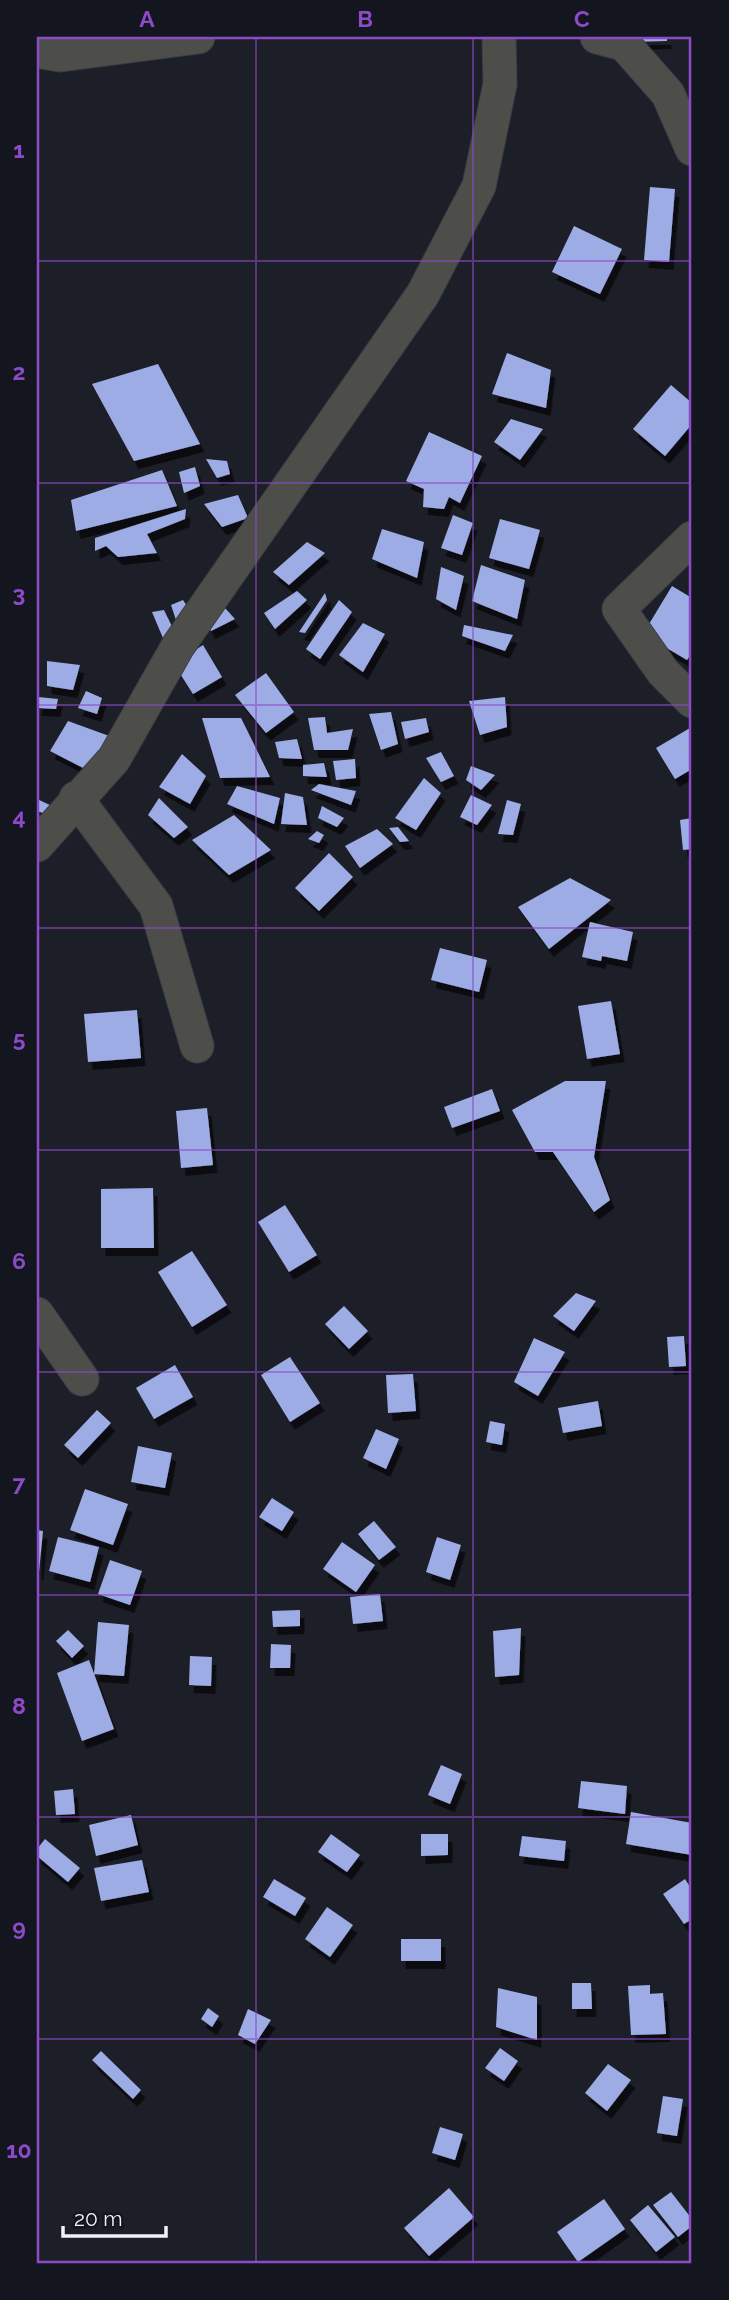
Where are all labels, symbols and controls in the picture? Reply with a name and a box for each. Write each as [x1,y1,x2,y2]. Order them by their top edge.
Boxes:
text: A [139,5,155,32]
text: B [357,5,373,32]
text: C [574,5,590,32]
text: 1 [13,136,25,163]
text: 2 [13,358,25,385]
text: 3 [13,580,25,607]
text: 4 [12,803,26,830]
text: 5 [13,1025,26,1052]
text: 6 [12,1247,26,1274]
text: 7 [13,1469,26,1496]
text: 8 [12,1692,26,1719]
text: 9 [12,1914,26,1941]
text: 10 [6,2136,32,2163]
scale bar [63,2195,166,2239]
text: 20 m [74,2206,122,2231]

